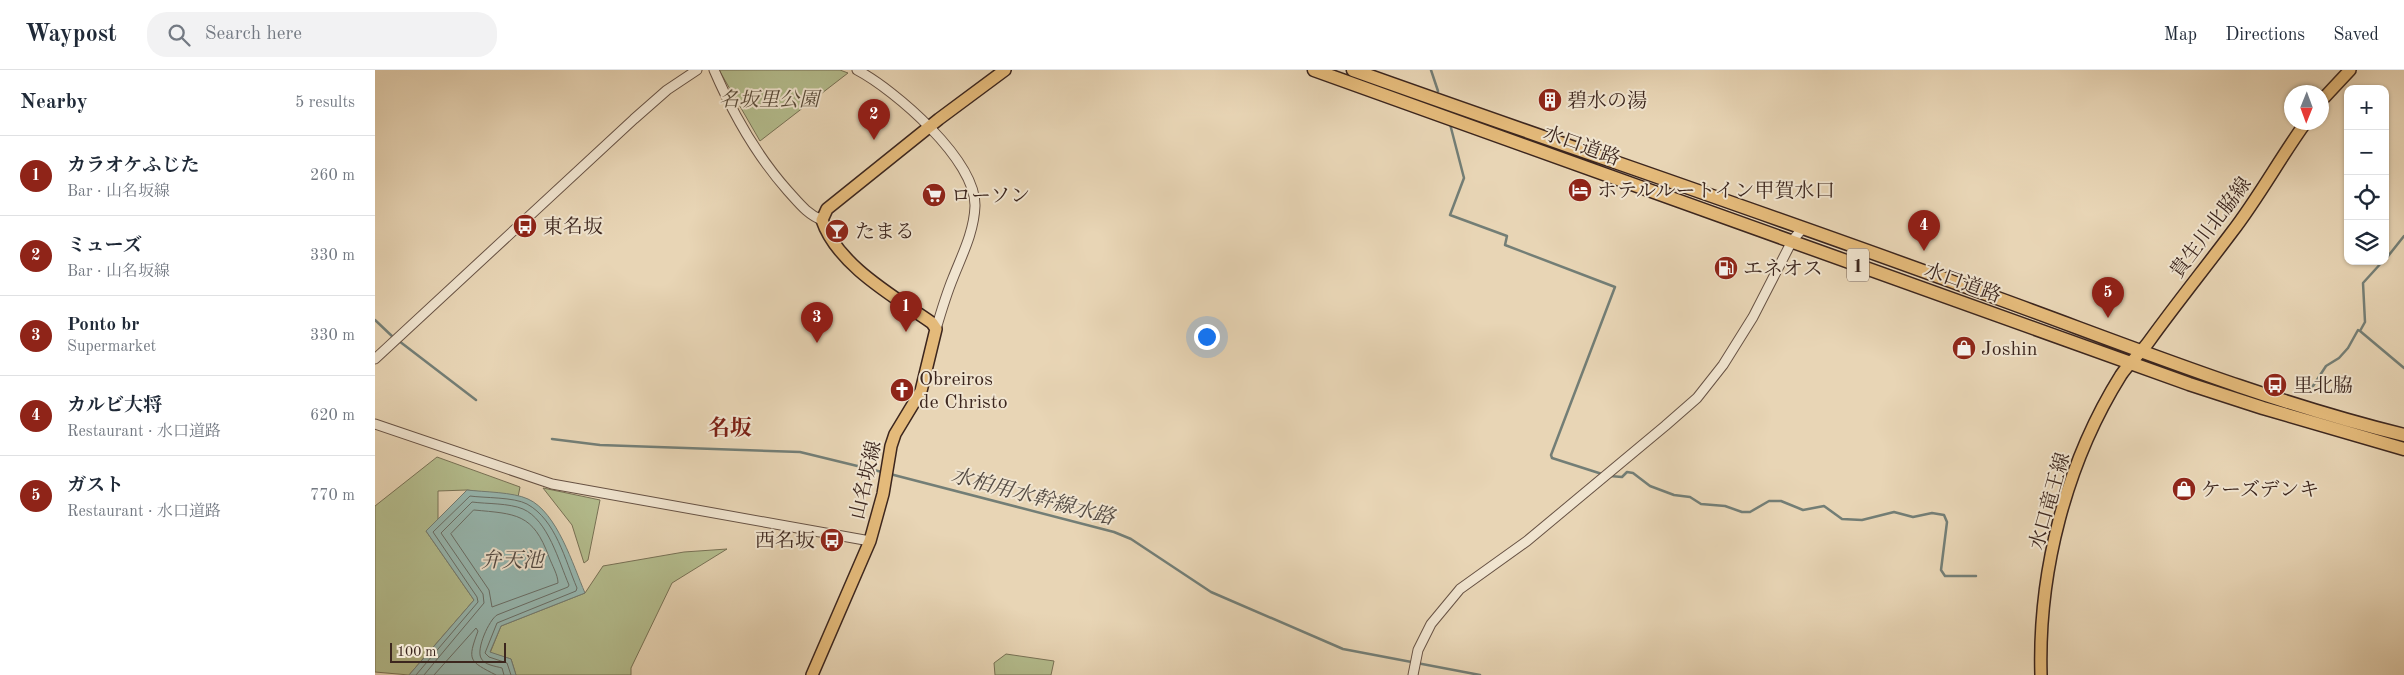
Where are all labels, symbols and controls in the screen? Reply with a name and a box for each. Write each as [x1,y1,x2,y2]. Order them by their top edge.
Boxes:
search box [147,12,497,57]
icon: search [165,21,193,49]
text: Waypost [25,23,117,47]
text: Search here [205,25,302,44]
text: Map [2164,26,2197,44]
text: Directions [2225,26,2305,44]
text: Saved [2333,26,2379,44]
north arrow [2284,85,2329,130]
map controls [2344,85,2389,265]
button: + [2344,85,2389,130]
building icon: 碧水の湯 [1537,87,1563,113]
park label: 名坂里公園 [719,89,822,111]
place label: 碧水の湯 [1567,90,1647,112]
text: Nearby [20,92,88,113]
text: 5 results [295,95,355,111]
pin: 2 [858,99,890,140]
street label: 水口道路 [1540,122,1623,170]
button: − [2344,130,2389,175]
text: カラオケふじた [67,157,200,176]
text: 1 [31,168,41,184]
text: 260 m [310,168,355,184]
street label: 貴生川北脇線 [2166,173,2256,282]
button: locate [2344,175,2389,220]
hotel icon: ホテルルートイン甲賀水口 [1567,177,1593,203]
place label: ホテルルートイン甲賀水口 [1597,180,1835,202]
supermarket icon: ローソン [921,182,947,208]
text: Bar · 山名坂線 [67,184,170,200]
place label: ローソン [951,187,1030,207]
pin: 4 [1908,210,1940,251]
bus stop icon: 東名坂 [512,213,538,239]
place label: 東名坂 [543,216,603,238]
bar icon: たまる [824,218,850,244]
button: layers [2344,220,2389,265]
place label: たまる [855,222,915,243]
text: ミューズ [67,237,142,256]
text: 2 [31,248,41,264]
text: 330 m [310,248,355,264]
road number: 1 [1847,248,1869,282]
fuel station icon: エネオス [1713,255,1739,281]
place label: エネオス [1743,258,1823,280]
street label: 水口道路 [1921,259,2004,307]
text: Bar · 山名坂線 [67,264,170,280]
pin: 5 [2092,277,2124,318]
pin: 1 [890,291,922,332]
pin: 3 [801,302,833,343]
text: Ponto br [67,316,140,335]
your location [1194,324,1220,350]
text: 3 [31,328,41,344]
text: 330 m [310,328,355,344]
shop icon: Joshin [1951,335,1977,361]
text: Supermarket [67,339,156,355]
place label: Joshin [1981,340,2038,360]
place label: Obreiros de Christo [919,370,1008,413]
bus stop icon: 里北脇 [2262,372,2288,398]
place label: 里北脇 [2293,375,2353,397]
church icon: Obreiros de Christo [889,377,915,403]
text: カルビ大将 [67,397,162,416]
text: 4 [31,408,41,424]
text: 620 m [310,408,355,424]
district label: 名坂 [708,416,752,440]
text: Restaurant · 水口道路 [67,424,221,440]
street label: 山名坂線 [846,439,886,522]
street label: 水口竜王線 [2026,450,2074,552]
water label: 水柏用水幹線水路 [949,464,1119,530]
shop icon: ケーズデンキ [2171,476,2197,502]
text: ガスト [67,477,124,496]
place label: ケーズデンキ [2201,479,2319,501]
text: 5 [31,488,41,504]
text: 770 m [310,488,355,504]
text: Restaurant · 水口道路 [67,504,221,520]
bus stop icon: 西名坂 [819,527,845,553]
place label: 西名坂 [755,530,815,552]
water label: 弁天池 [481,549,545,572]
scale bar [390,640,506,663]
text: 100 m [397,645,436,659]

